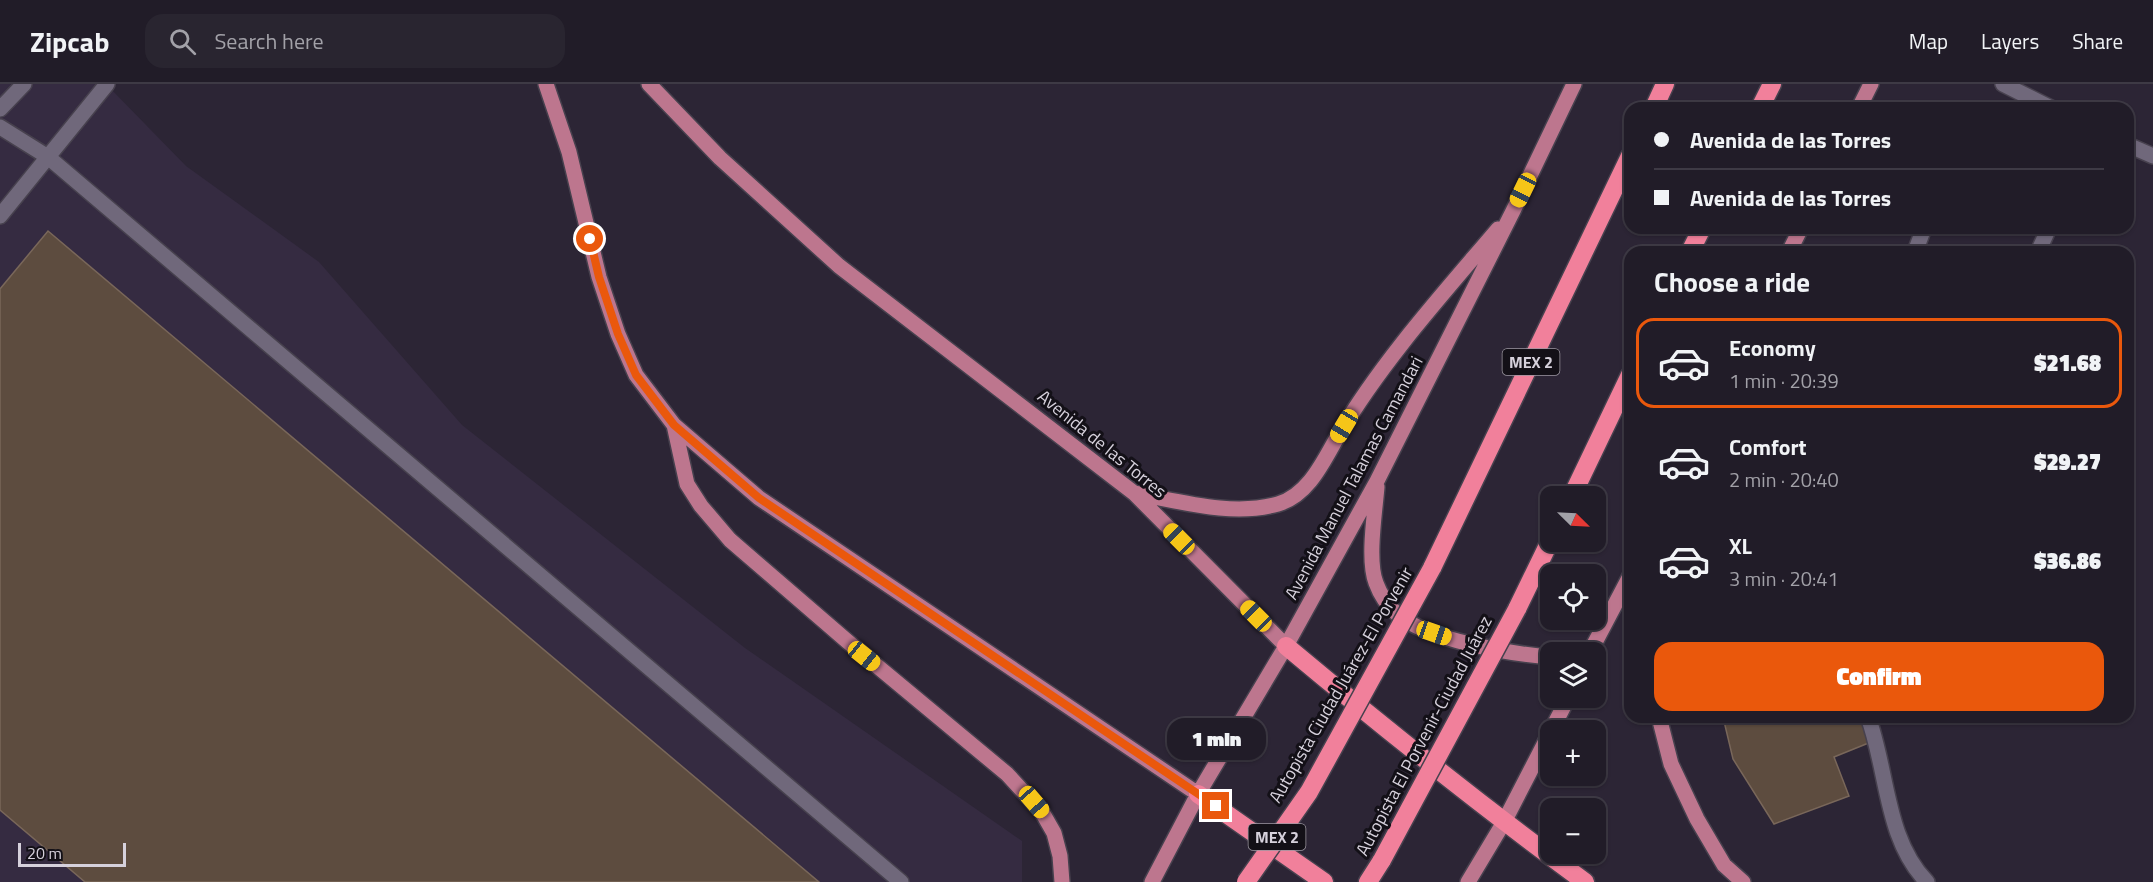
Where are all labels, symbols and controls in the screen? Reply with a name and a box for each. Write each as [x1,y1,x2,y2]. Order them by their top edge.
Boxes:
search box [145,14,565,68]
text: Zipcab [30,20,109,63]
text: Search here [214,24,324,58]
icon: search [166,25,199,58]
text: Map [1909,25,1948,57]
text: Layers [1981,25,2039,57]
text: Share [2072,25,2123,57]
text: Avenida de las Torres [1690,123,1891,157]
car [1507,170,1539,210]
text: Avenida de las Torres [1690,181,1891,215]
route start [576,225,603,252]
text: Choose a ride [1654,261,1810,302]
text: Economy [1729,331,1816,365]
icon: car [1657,336,1711,390]
text: $21.68 [2034,346,2101,380]
road number: MEX 2 [1502,349,1559,375]
street label: Avenida Manuel Talamas Camandari [1278,351,1429,604]
text: 1 min · 20:39 [1729,365,1839,396]
street label: Avenida de las Torres [1032,383,1173,504]
car [1327,406,1361,446]
text: Comfort [1729,430,1807,464]
icon: car [1657,435,1711,489]
text: $29.27 [2034,445,2101,479]
text: 2 min · 20:40 [1729,464,1839,495]
north arrow [1540,486,1606,552]
map controls [1540,486,1606,864]
car [1160,520,1198,558]
text: XL [1729,529,1752,563]
icon: car [1657,534,1711,588]
text: $36.86 [2034,544,2101,578]
street label: Autopista Ciudad Juárez-El Porvenir [1262,562,1419,808]
text: 3 min · 20:41 [1729,563,1839,594]
button: locate [1540,564,1606,630]
car [1237,597,1275,635]
street label: Autopista El Porvenir-Ciudad Juárez [1349,611,1499,861]
car [1414,619,1454,647]
car [844,638,884,674]
button: layers [1540,642,1606,708]
button: Confirm [1654,642,2104,711]
callout: 1 min [1166,719,1266,761]
button: + [1540,720,1606,786]
text: 1 min [1192,723,1241,754]
car [1015,783,1053,821]
route end [1202,792,1229,819]
button: − [1540,798,1606,864]
road number: MEX 2 [1248,824,1306,850]
scale bar [18,840,126,868]
text: 20 m [27,841,62,865]

